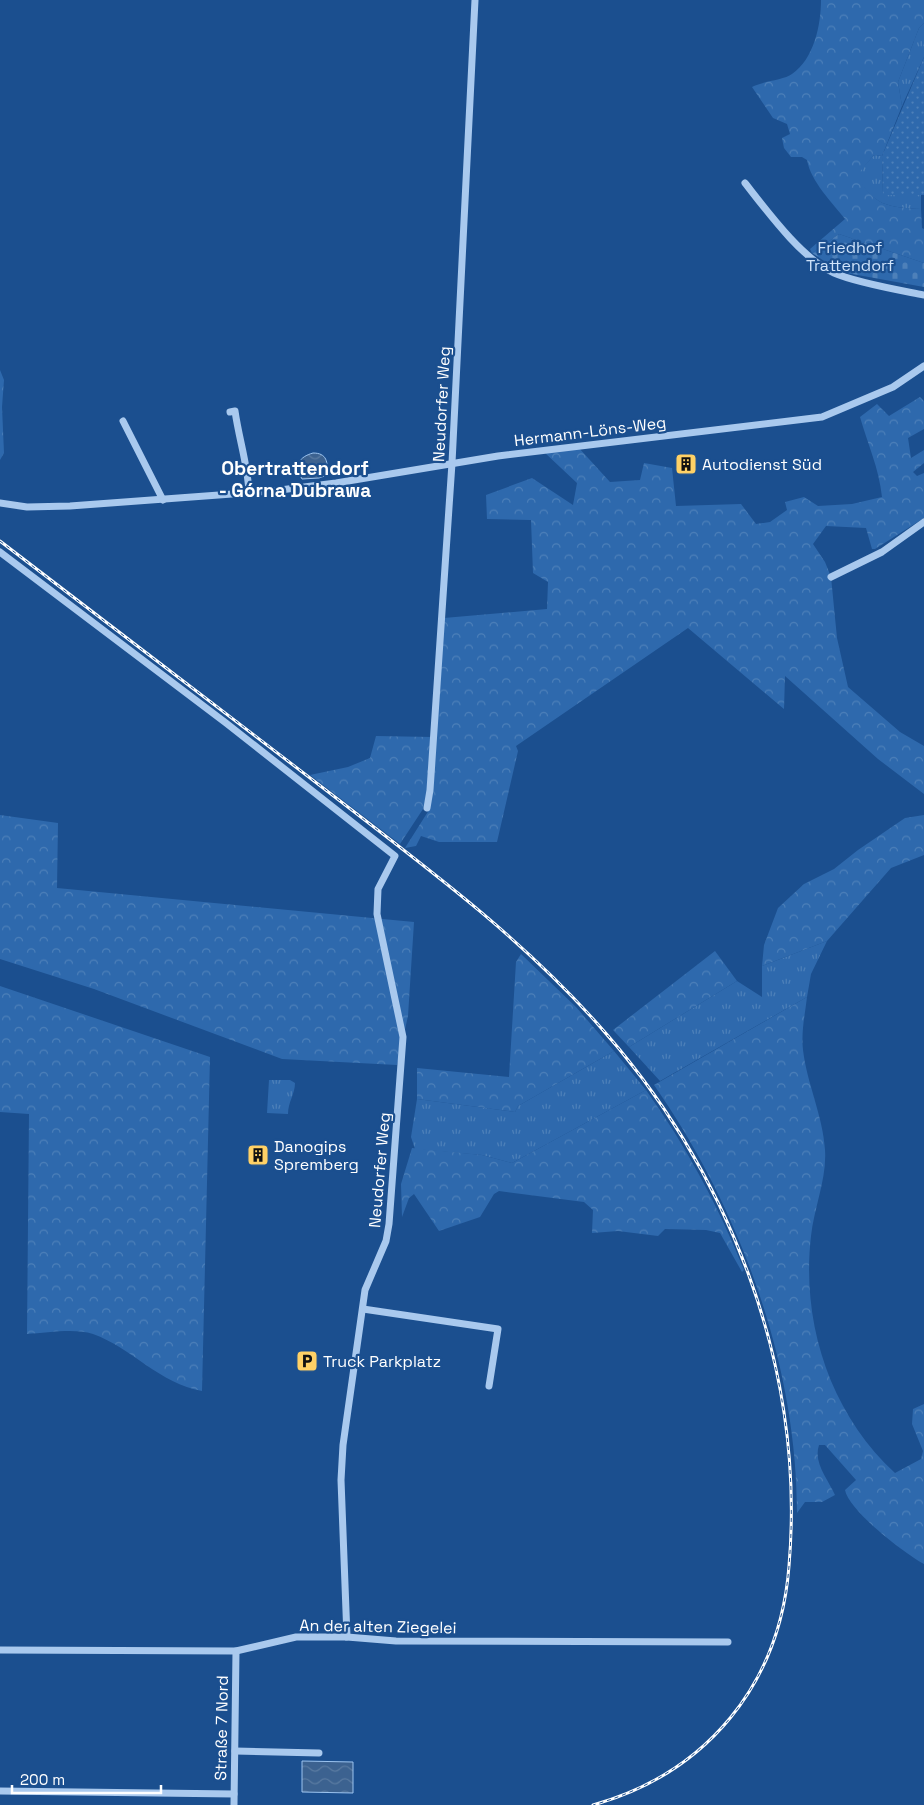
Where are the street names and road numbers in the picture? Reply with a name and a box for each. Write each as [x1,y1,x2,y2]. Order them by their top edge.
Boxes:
street label: Neudorfer Weg [428,346,455,462]
street label: Hermann-Löns-Weg [513,412,667,451]
street label: Neudorfer Weg [364,1111,395,1229]
street label: An der alten Ziegelei [299,1615,457,1638]
street label: Straße 7 Nord [210,1675,233,1781]

